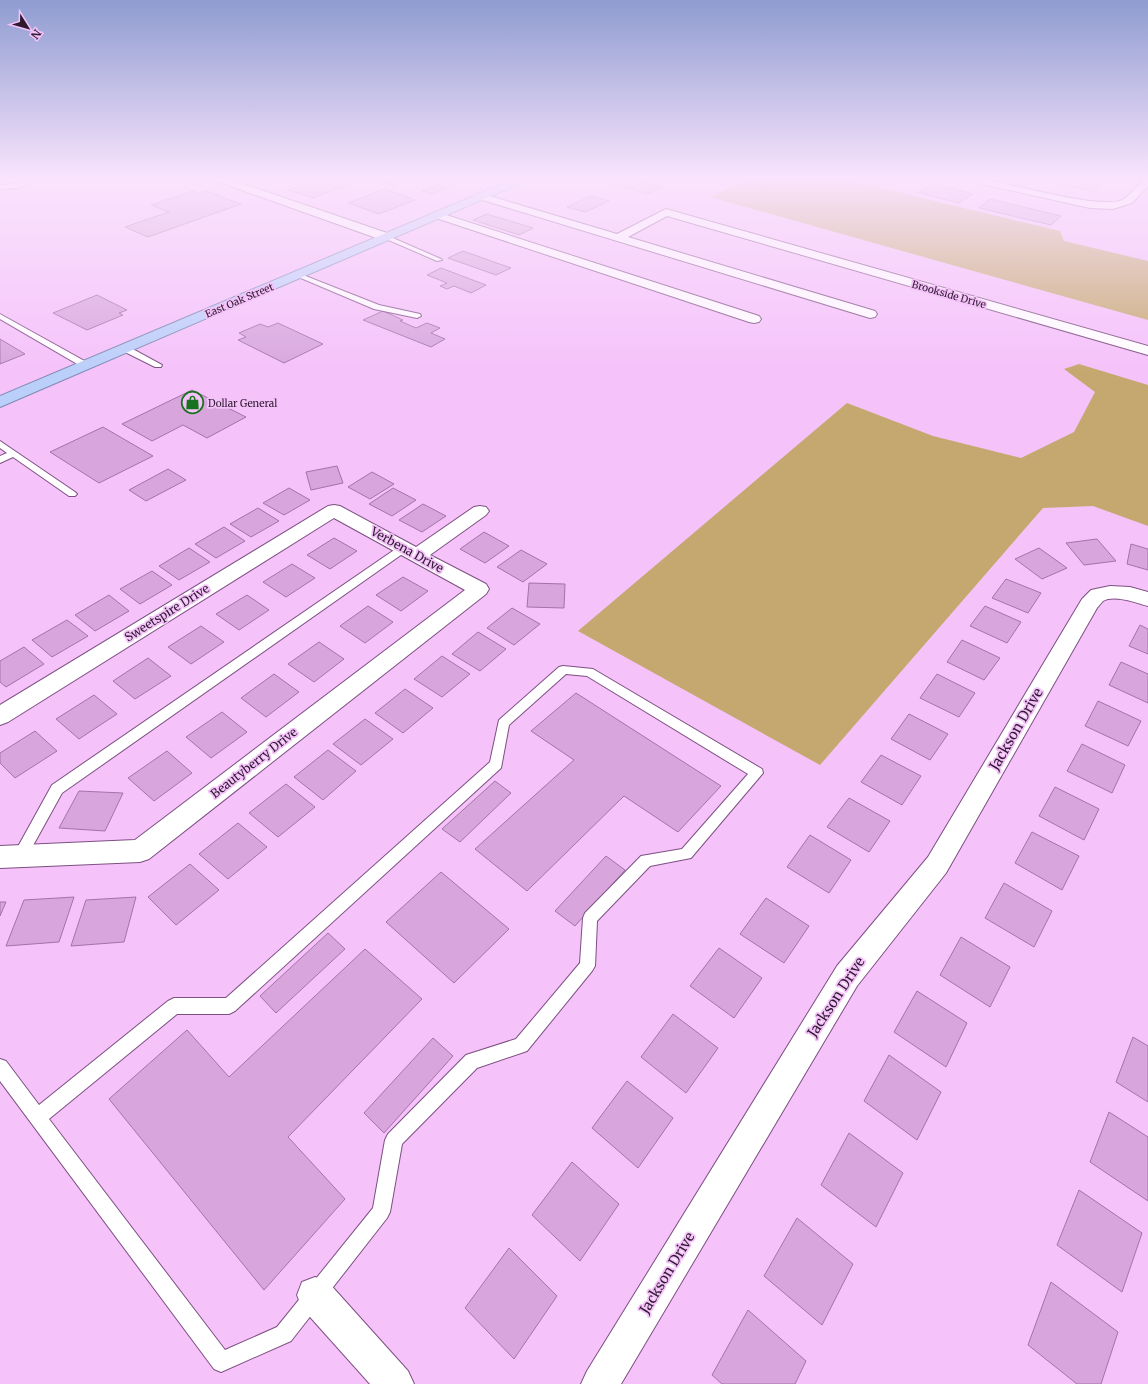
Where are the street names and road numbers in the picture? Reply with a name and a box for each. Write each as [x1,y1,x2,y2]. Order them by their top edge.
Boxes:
street label: Brookside Drive [910,278,988,311]
street label: East Oak Street [203,280,276,321]
street label: Verbena Drive [367,523,446,576]
street label: Sweetspire Drive [122,581,212,645]
street label: Jackson Drive [985,685,1047,774]
street label: Beautyberry Drive [207,724,300,801]
street label: Jackson Drive [803,953,869,1041]
street label: Jackson Drive [635,1229,698,1318]

